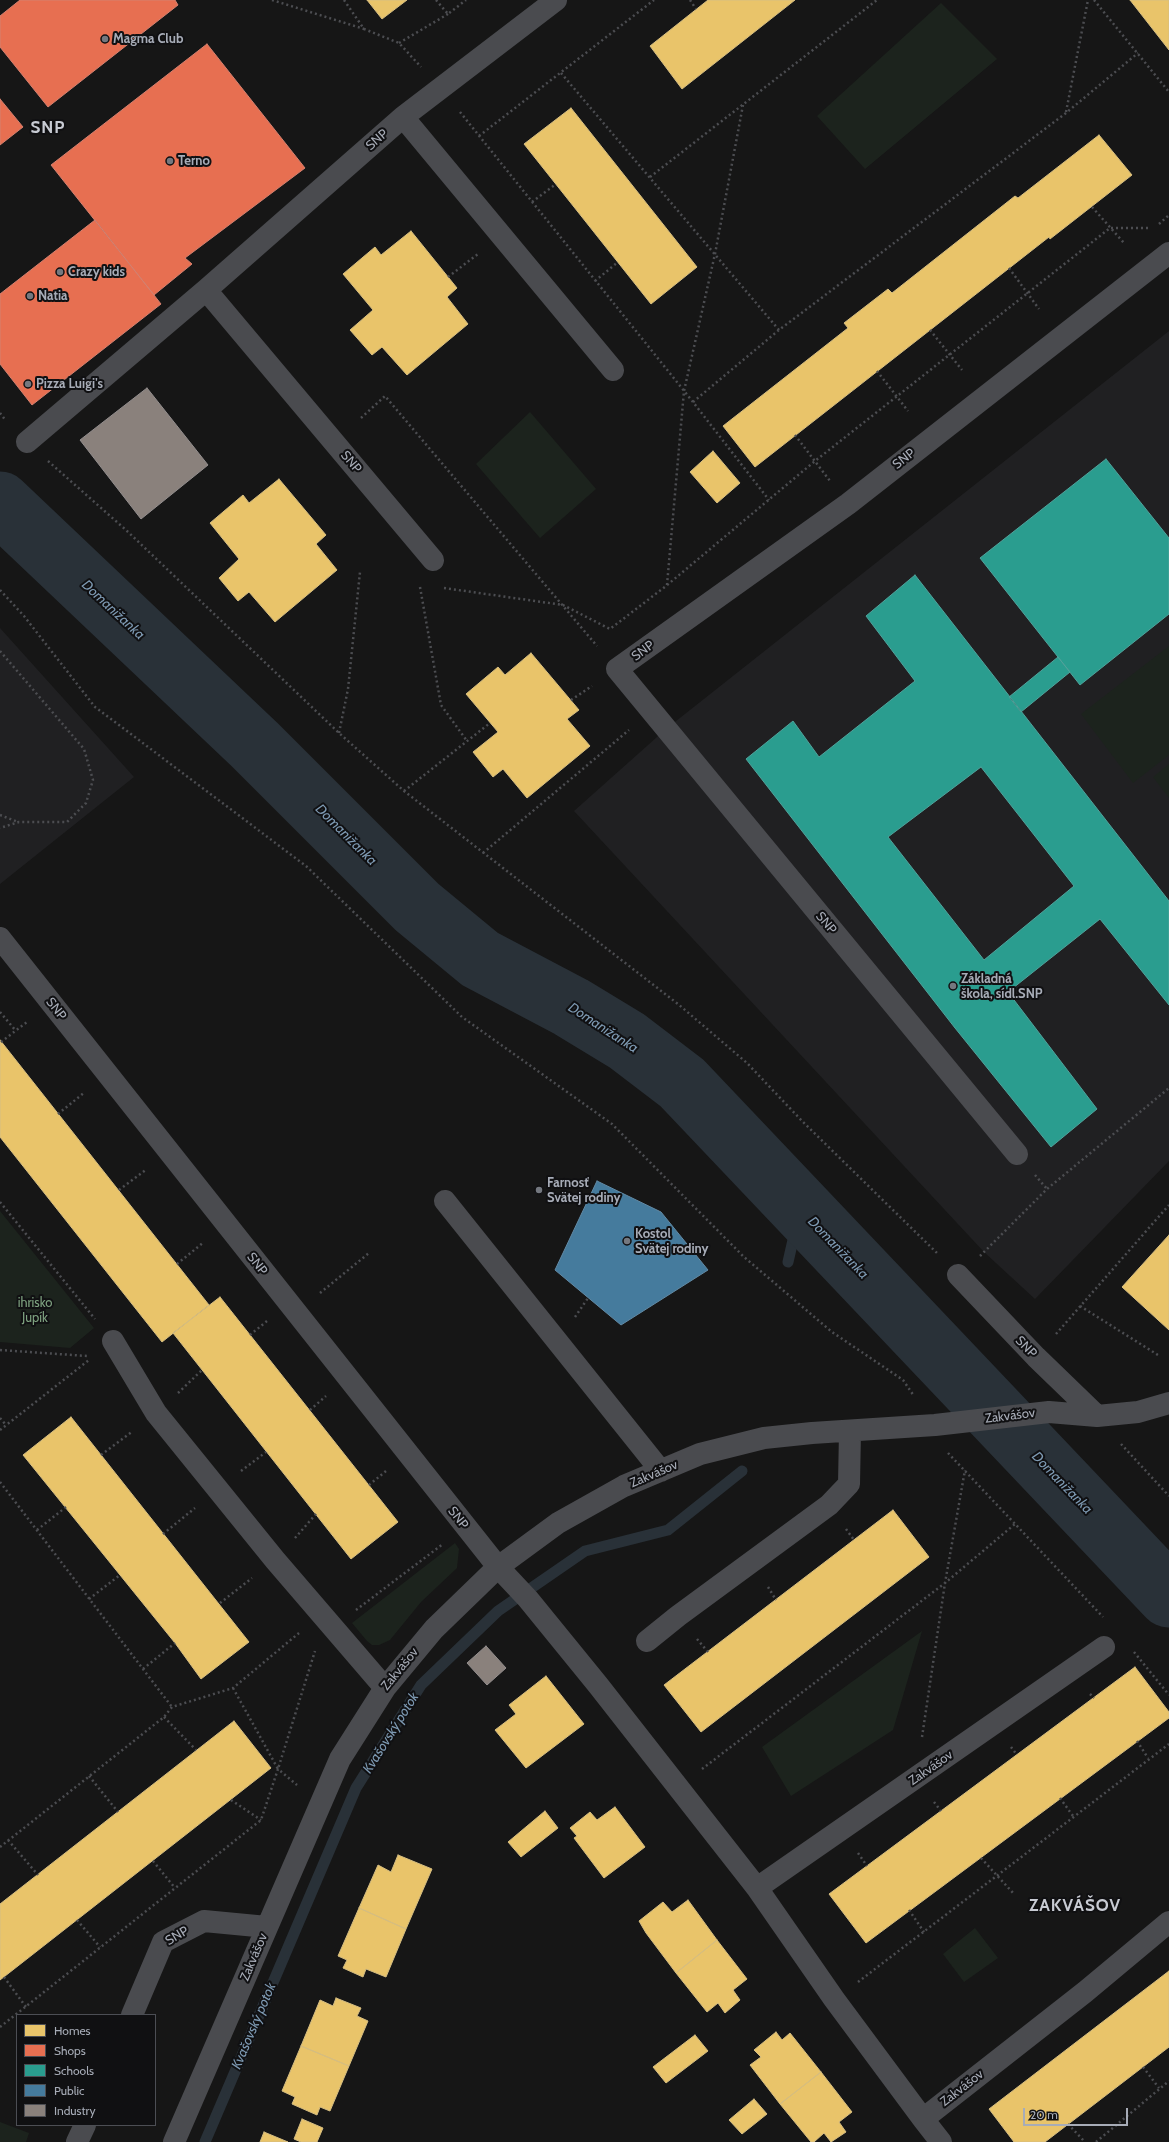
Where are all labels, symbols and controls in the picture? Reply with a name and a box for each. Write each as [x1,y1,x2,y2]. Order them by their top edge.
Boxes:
place label: Magma Club [113,31,183,47]
marker: Magma Club [100,34,110,44]
district label: SNP [30,118,66,138]
street label: SNP [363,126,391,154]
place label: Terno [178,153,210,169]
marker: Terno [165,156,175,166]
place label: Crazy kids [68,264,125,280]
marker: Crazy kids [55,267,65,277]
place label: Natia [38,288,67,304]
marker: Natia [25,291,35,301]
place label: Pizza Luigi's [36,376,103,392]
marker: Pizza Luigi's [23,379,33,389]
street label: SNP [890,445,918,473]
street label: SNP [337,448,365,476]
water label: Domanižanka [78,577,148,643]
street label: SNP [629,638,657,664]
water label: Domanižanka [312,801,380,869]
street label: SNP [812,909,840,937]
place label: Základná škola, sídl.SNP [961,971,1043,1002]
marker: Základná škola, sídl.SNP [948,981,958,991]
street label: SNP [42,995,70,1023]
water label: Domanižanka [565,999,641,1057]
place label: Farnosť Svätej rodiny [547,1175,620,1206]
marker: Farnosť Svätej rodiny [534,1185,544,1195]
water label: Domanižanka [804,1213,872,1283]
place label: Kostol Svätej rodiny [635,1226,708,1257]
marker: Kostol Svätej rodiny [622,1236,632,1246]
street label: SNP [243,1250,271,1278]
park label: ihrisko Jupík [18,1295,52,1326]
street label: SNP [1012,1333,1040,1361]
street label: Zakvášov [984,1405,1036,1427]
water label: Domanižanka [1028,1448,1096,1518]
street label: Zakvášov [628,1457,680,1491]
street label: SNP [444,1504,472,1532]
street label: Zakvášov [378,1644,422,1694]
water label: Kvašovský potok [359,1690,423,1776]
street label: Zakvášov [906,1747,956,1789]
district label: ZAKVÁŠOV [1029,1896,1121,1916]
street label: SNP [163,1923,191,1949]
street label: Zakvášov [237,1931,271,1983]
water label: Kvašovský potok [228,1980,280,2072]
legend [16,2014,156,2126]
text: Homes [54,2023,91,2038]
text: Shops [54,2043,86,2058]
text: Schools [54,2063,94,2078]
street label: Zakvášov [937,2066,987,2110]
text: Public [54,2083,85,2098]
scale bar [1025,2100,1130,2126]
text: Industry [54,2103,95,2118]
text: 20 m [1030,2107,1058,2122]

